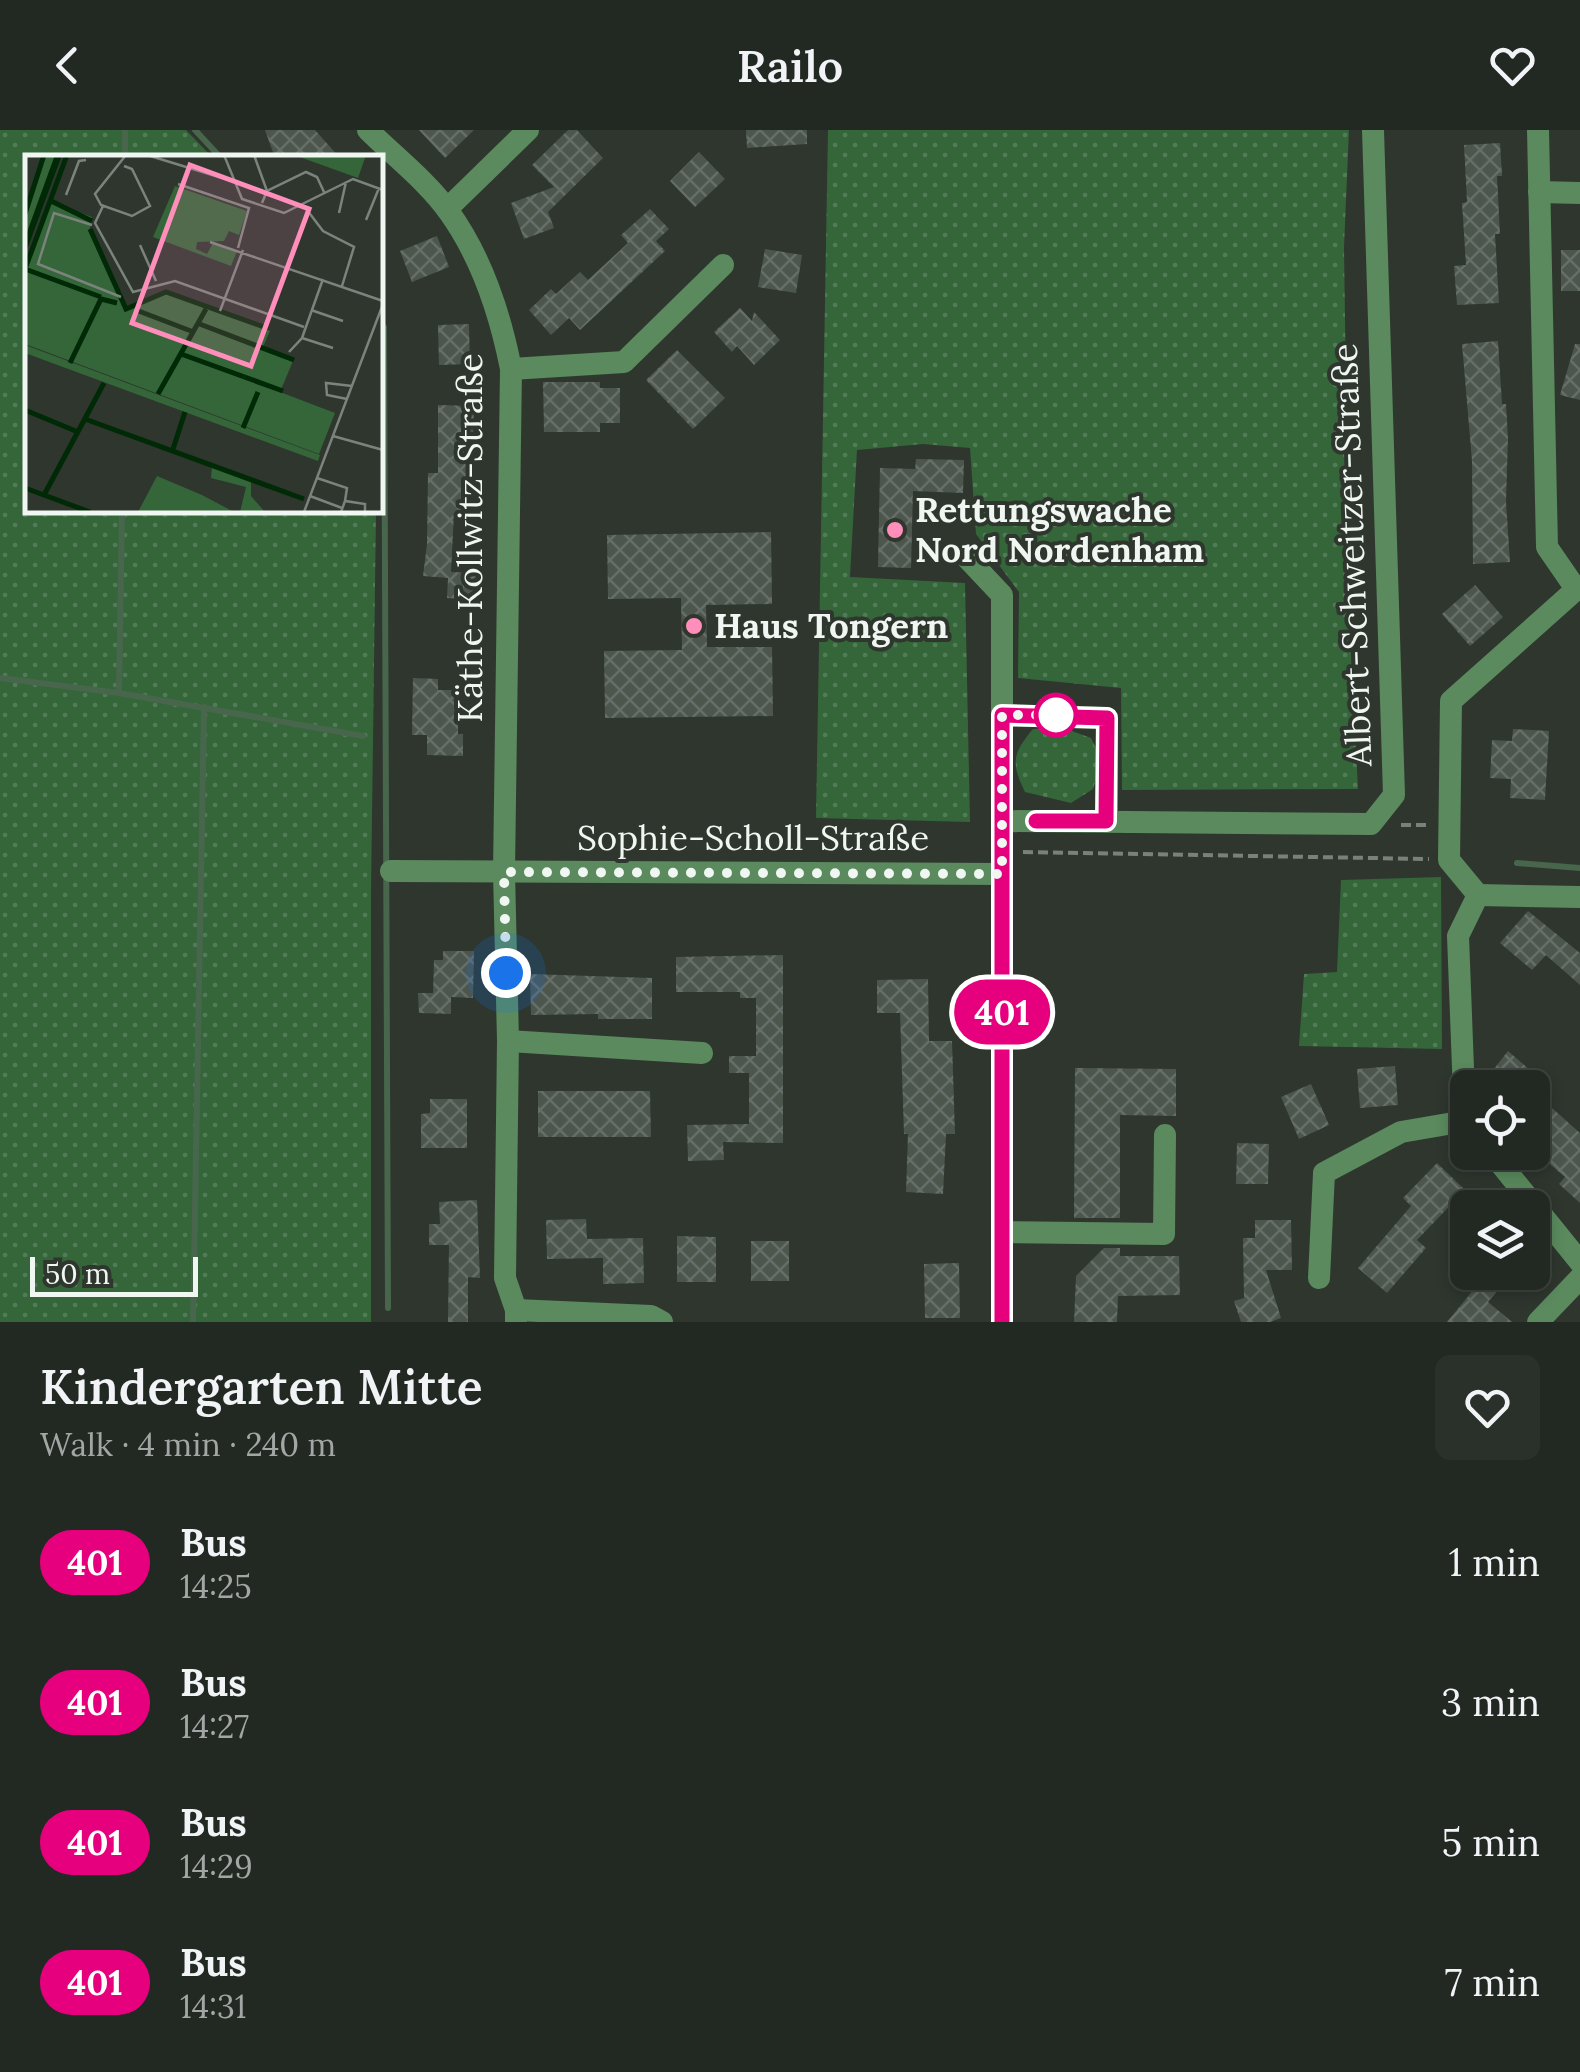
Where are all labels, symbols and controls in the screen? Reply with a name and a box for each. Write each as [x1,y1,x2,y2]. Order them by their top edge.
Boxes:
text: Railo [737,37,843,94]
icon: back [40,38,95,93]
icon: heart [1485,38,1540,93]
inset map [25,155,382,512]
street label: Albert-Schweitzer-Straße [1322,343,1381,768]
street label: Käthe-Kollwitz-Straße [447,353,492,723]
place label: Rettungswache Nord Nordenham [915,487,1204,572]
marker: Rettungswache Nord Nordenham [884,519,906,541]
place label: Haus Tongern [714,603,948,648]
marker: Haus Tongern [683,615,705,637]
unlabelled marker [1035,694,1077,736]
street label: Sophie-Scholl-Straße [577,815,929,860]
your location [481,948,531,998]
line badge: 401 [944,980,1060,1044]
text: 401 [974,990,1030,1035]
map controls [1450,1070,1550,1290]
button: locate [1450,1070,1550,1170]
button: layers [1450,1190,1550,1290]
scale bar [30,1252,198,1296]
text: 50 m [45,1256,110,1292]
button: heart [1435,1355,1540,1460]
text: Kindergarten Mitte [40,1356,483,1417]
text: Walk · 4 min · 240 m [40,1424,336,1465]
text: Bus [180,1518,247,1566]
text: 1 min [1448,1538,1540,1586]
text: 401 [67,1540,123,1585]
text: 14:25 [180,1566,252,1607]
text: Bus [180,1658,247,1706]
text: 3 min [1441,1678,1540,1726]
text: 401 [67,1680,123,1725]
text: 14:27 [180,1706,249,1747]
text: Bus [180,1798,247,1846]
text: 5 min [1442,1818,1540,1866]
text: 401 [67,1820,123,1865]
text: 14:29 [180,1846,253,1887]
text: Bus [180,1938,247,1986]
text: 7 min [1445,1958,1540,2006]
text: 401 [67,1960,123,2005]
text: 14:31 [180,1986,246,2027]

